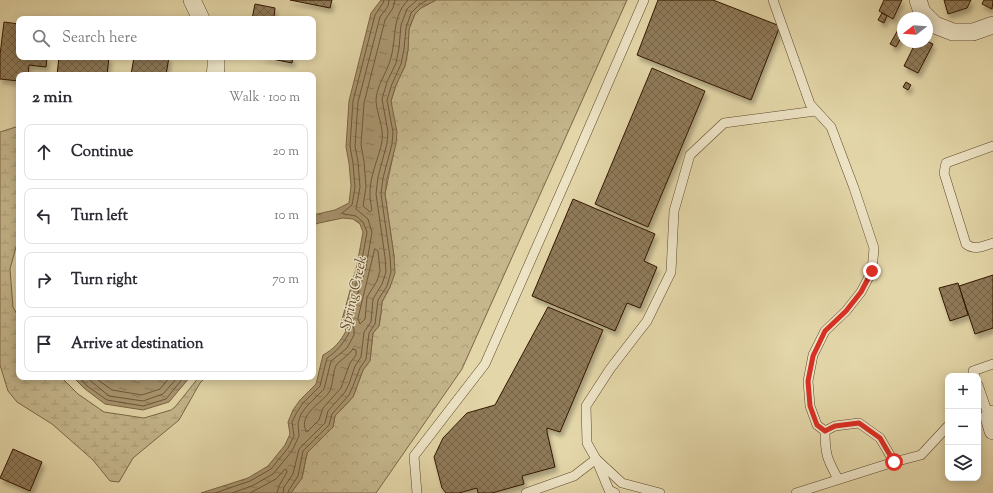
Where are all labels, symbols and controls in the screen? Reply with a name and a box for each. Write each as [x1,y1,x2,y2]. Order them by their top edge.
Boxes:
north arrow [897,12,933,48]
search box [16,16,316,60]
icon: search [30,27,52,49]
text: Search here [62,28,137,49]
text: 2 min [32,86,73,110]
text: Walk · 100 m [229,89,300,107]
icon: ahead [33,141,55,163]
text: Continue [71,142,133,163]
text: 20 m [273,143,299,161]
icon: left [33,205,55,227]
text: Turn left [71,206,128,227]
text: 10 m [274,207,299,225]
water label: Spring Creek [336,254,373,332]
route end [863,262,881,280]
icon: right [33,269,55,291]
text: Turn right [71,270,137,291]
text: 70 m [272,271,299,289]
icon: arrive [33,333,55,355]
text: Arrive at destination [71,334,204,355]
map controls [945,373,981,481]
button: + [945,373,981,409]
button: − [945,409,981,445]
button: layers [945,445,981,481]
route start [885,453,903,471]

